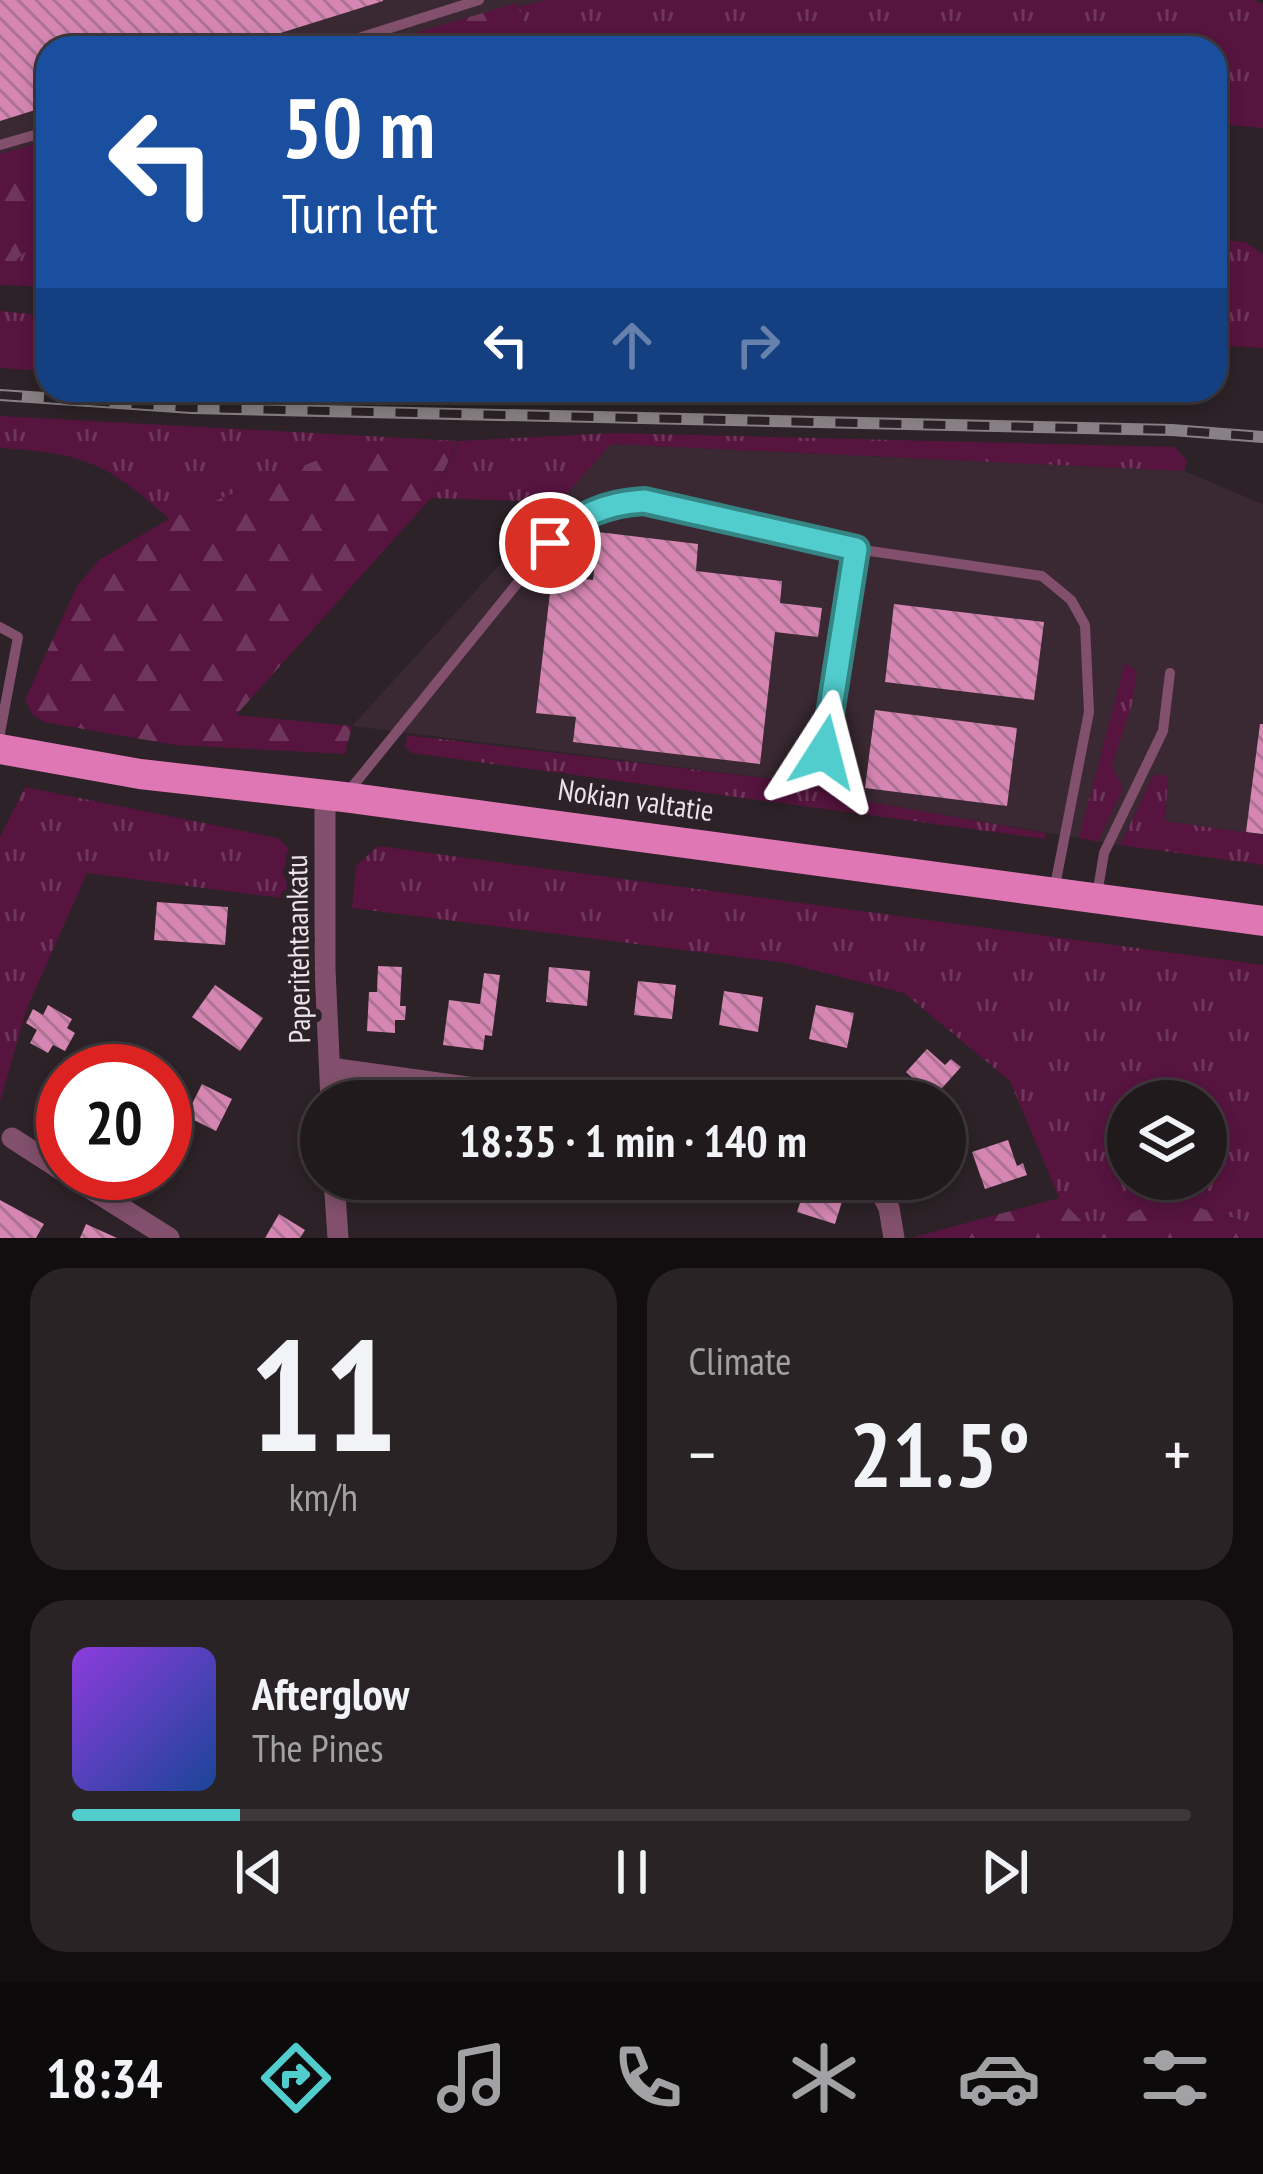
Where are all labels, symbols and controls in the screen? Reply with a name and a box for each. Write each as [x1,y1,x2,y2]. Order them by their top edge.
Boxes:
text: 50 m [282,72,435,181]
icon: left [84,84,240,240]
text: Turn left [282,178,438,248]
icon: left [473,312,539,378]
icon: ahead [599,312,665,378]
icon: right [725,312,791,378]
pin [499,492,601,594]
icon: arrive [517,510,583,576]
position arrow [761,689,887,815]
street label: Nokian valtatie [556,769,716,829]
street label: Paperitehtaankatu [276,854,318,1044]
speed limit sign: 20 [36,1044,192,1200]
map controls [1107,1080,1227,1200]
button: layers [1107,1080,1227,1200]
text: 18:35 · 1 min · 140 m [459,1111,807,1169]
text: 11 [249,1292,398,1494]
text: Climate [689,1335,791,1386]
text: 21.5° [849,1395,1030,1512]
text: − [689,1411,716,1496]
text: + [1164,1411,1191,1496]
text: km/h [289,1471,358,1522]
text: Afterglow [252,1664,409,1722]
text: The Pines [252,1722,383,1773]
icon: previous [226,1839,292,1905]
icon: pause [599,1839,665,1905]
icon: next [972,1839,1038,1905]
icon: directions [254,2036,338,2120]
icon: music [430,2036,514,2120]
icon: phone [606,2036,690,2120]
icon: climate [782,2036,866,2120]
icon: car [957,2036,1041,2120]
icon: filters [1133,2036,1217,2120]
text: 18:34 [46,2043,163,2113]

